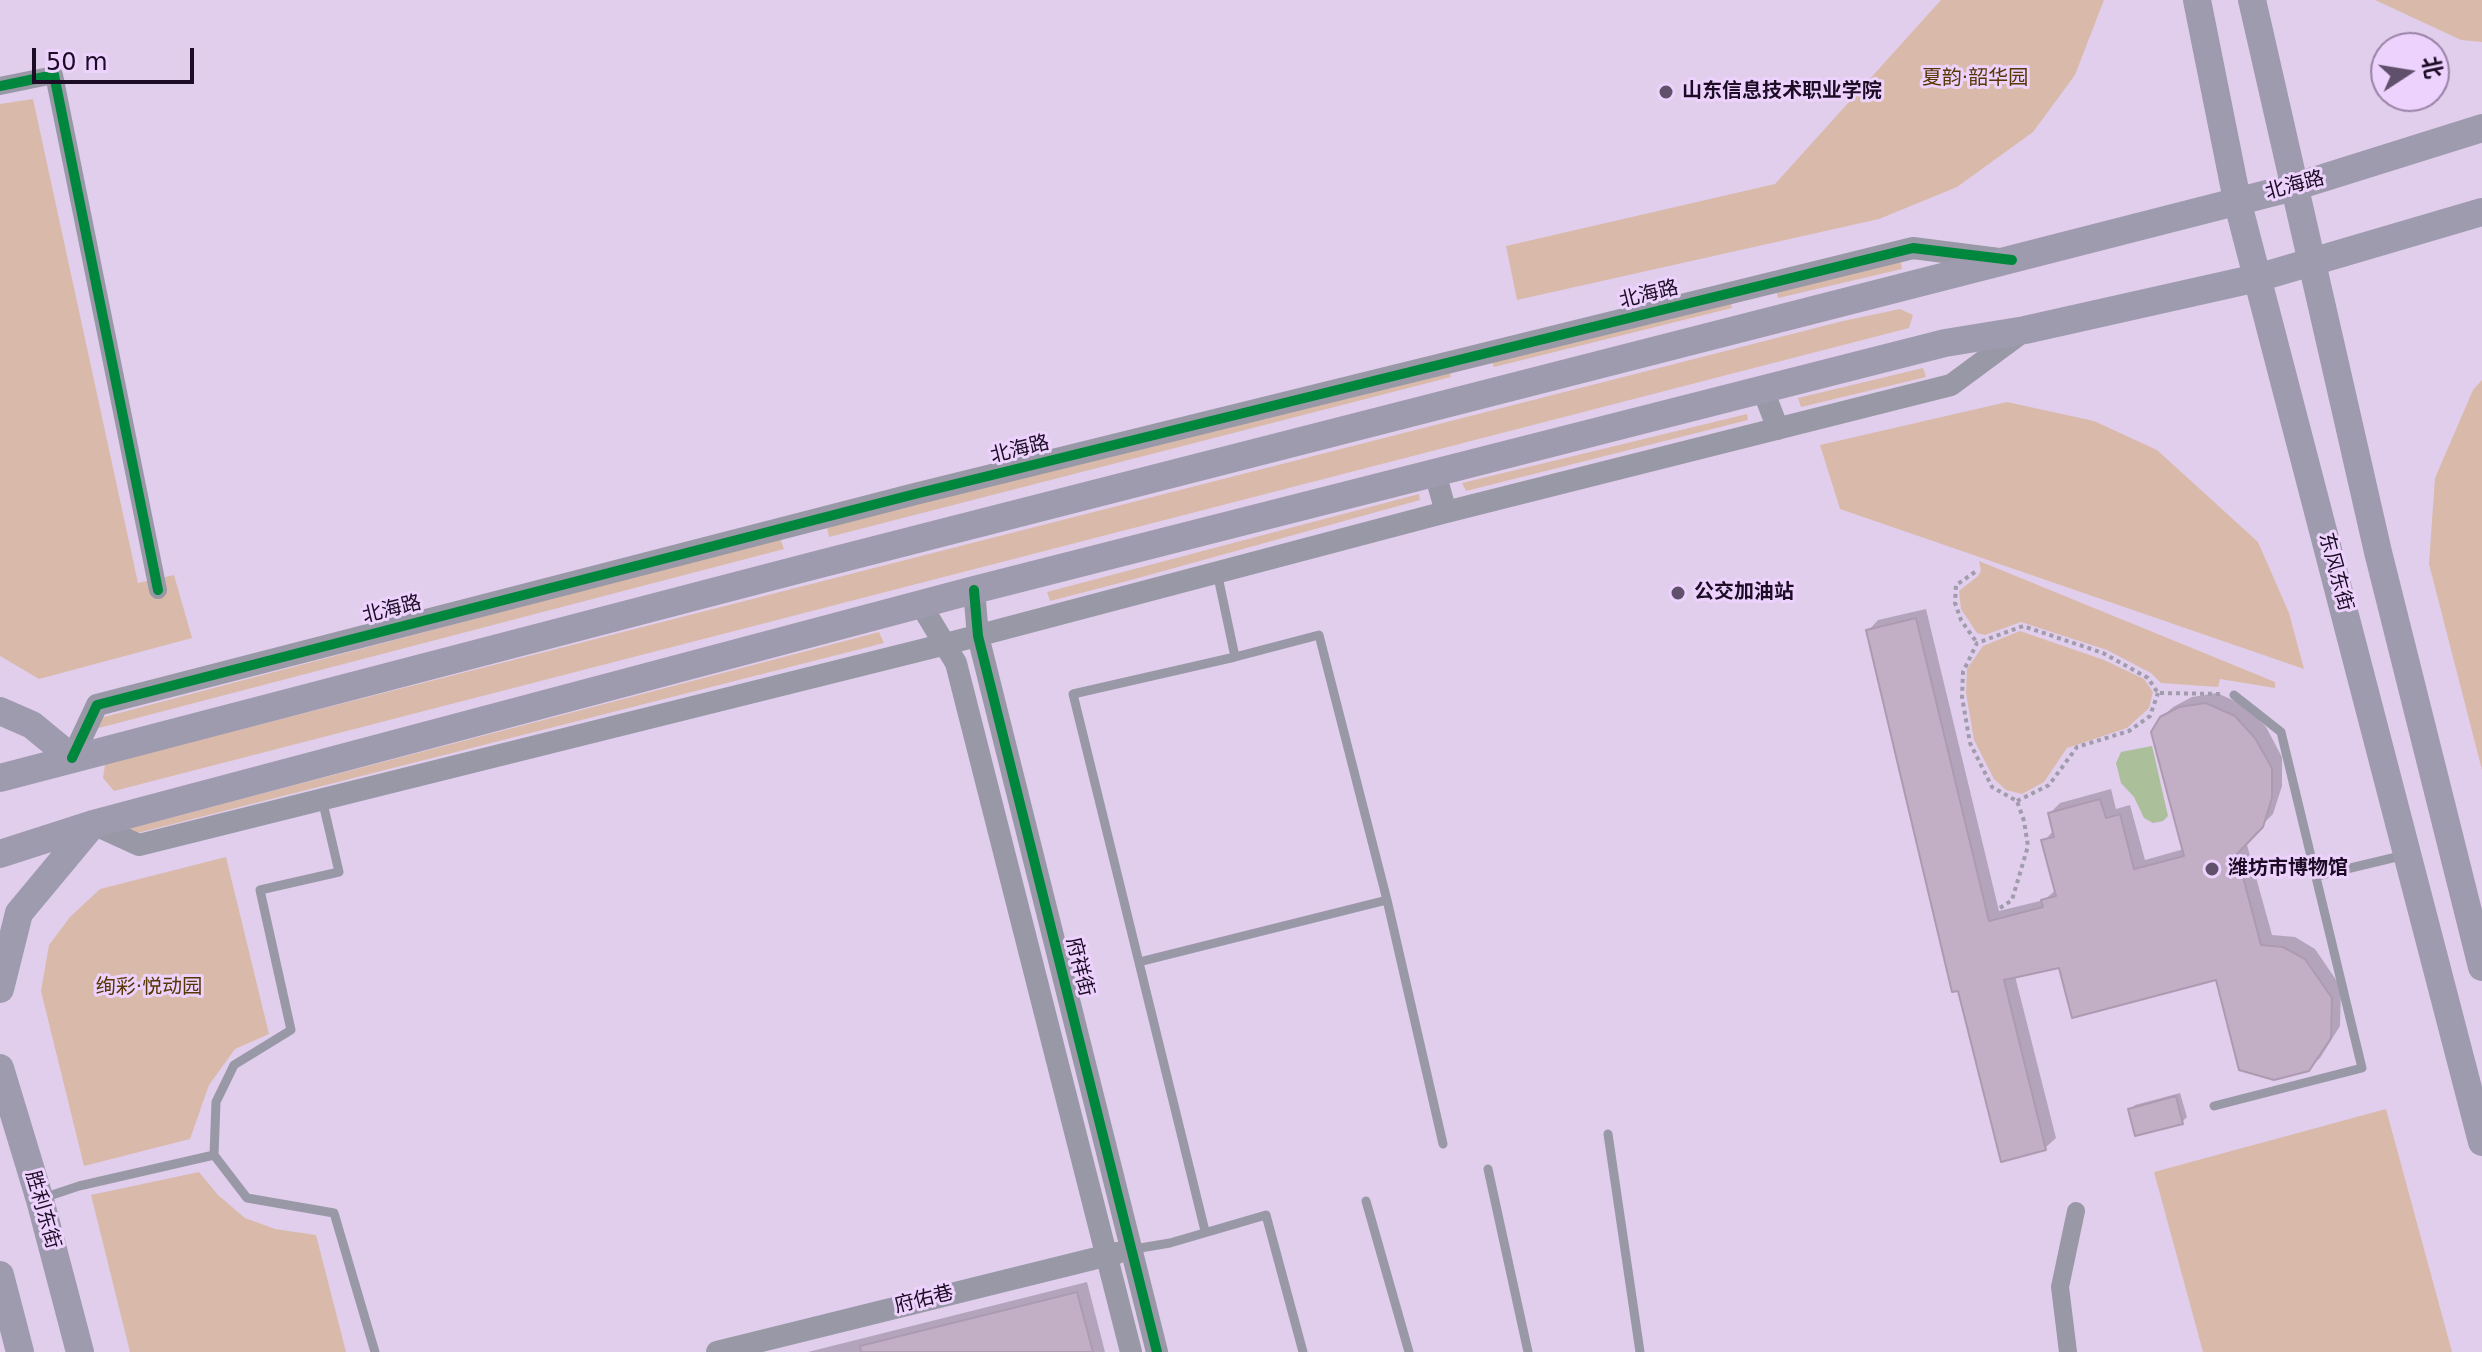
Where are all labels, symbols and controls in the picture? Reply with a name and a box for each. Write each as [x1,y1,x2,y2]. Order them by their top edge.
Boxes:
scale bar [36,32,198,82]
north arrow [2370,32,2450,112]
text: 50 m [46,48,108,76]
text: 北 [2417,54,2447,81]
park label: 夏韵·韶华园 [1922,67,2028,91]
place label: 山东信息技术职业学院 [1682,80,1882,104]
marker: 山东信息技术职业学院 [1657,83,1675,101]
street label: 北海路 [2263,167,2327,205]
street label: 北海路 [1617,276,1681,314]
street label: 北海路 [988,431,1052,469]
street label: 东风东街 [2313,530,2357,614]
place label: 公交加油站 [1694,581,1794,605]
marker: 公交加油站 [1669,584,1687,602]
street label: 北海路 [360,591,424,629]
place label: 潍坊市博物馆 [2228,857,2348,881]
marker: 潍坊市博物馆 [2203,860,2221,878]
street label: 府祥街 [1060,935,1098,999]
park label: 绚彩·悦动园 [96,976,202,1000]
street label: 胜利东街 [19,1168,65,1252]
street label: 府佑巷 [892,1281,956,1319]

